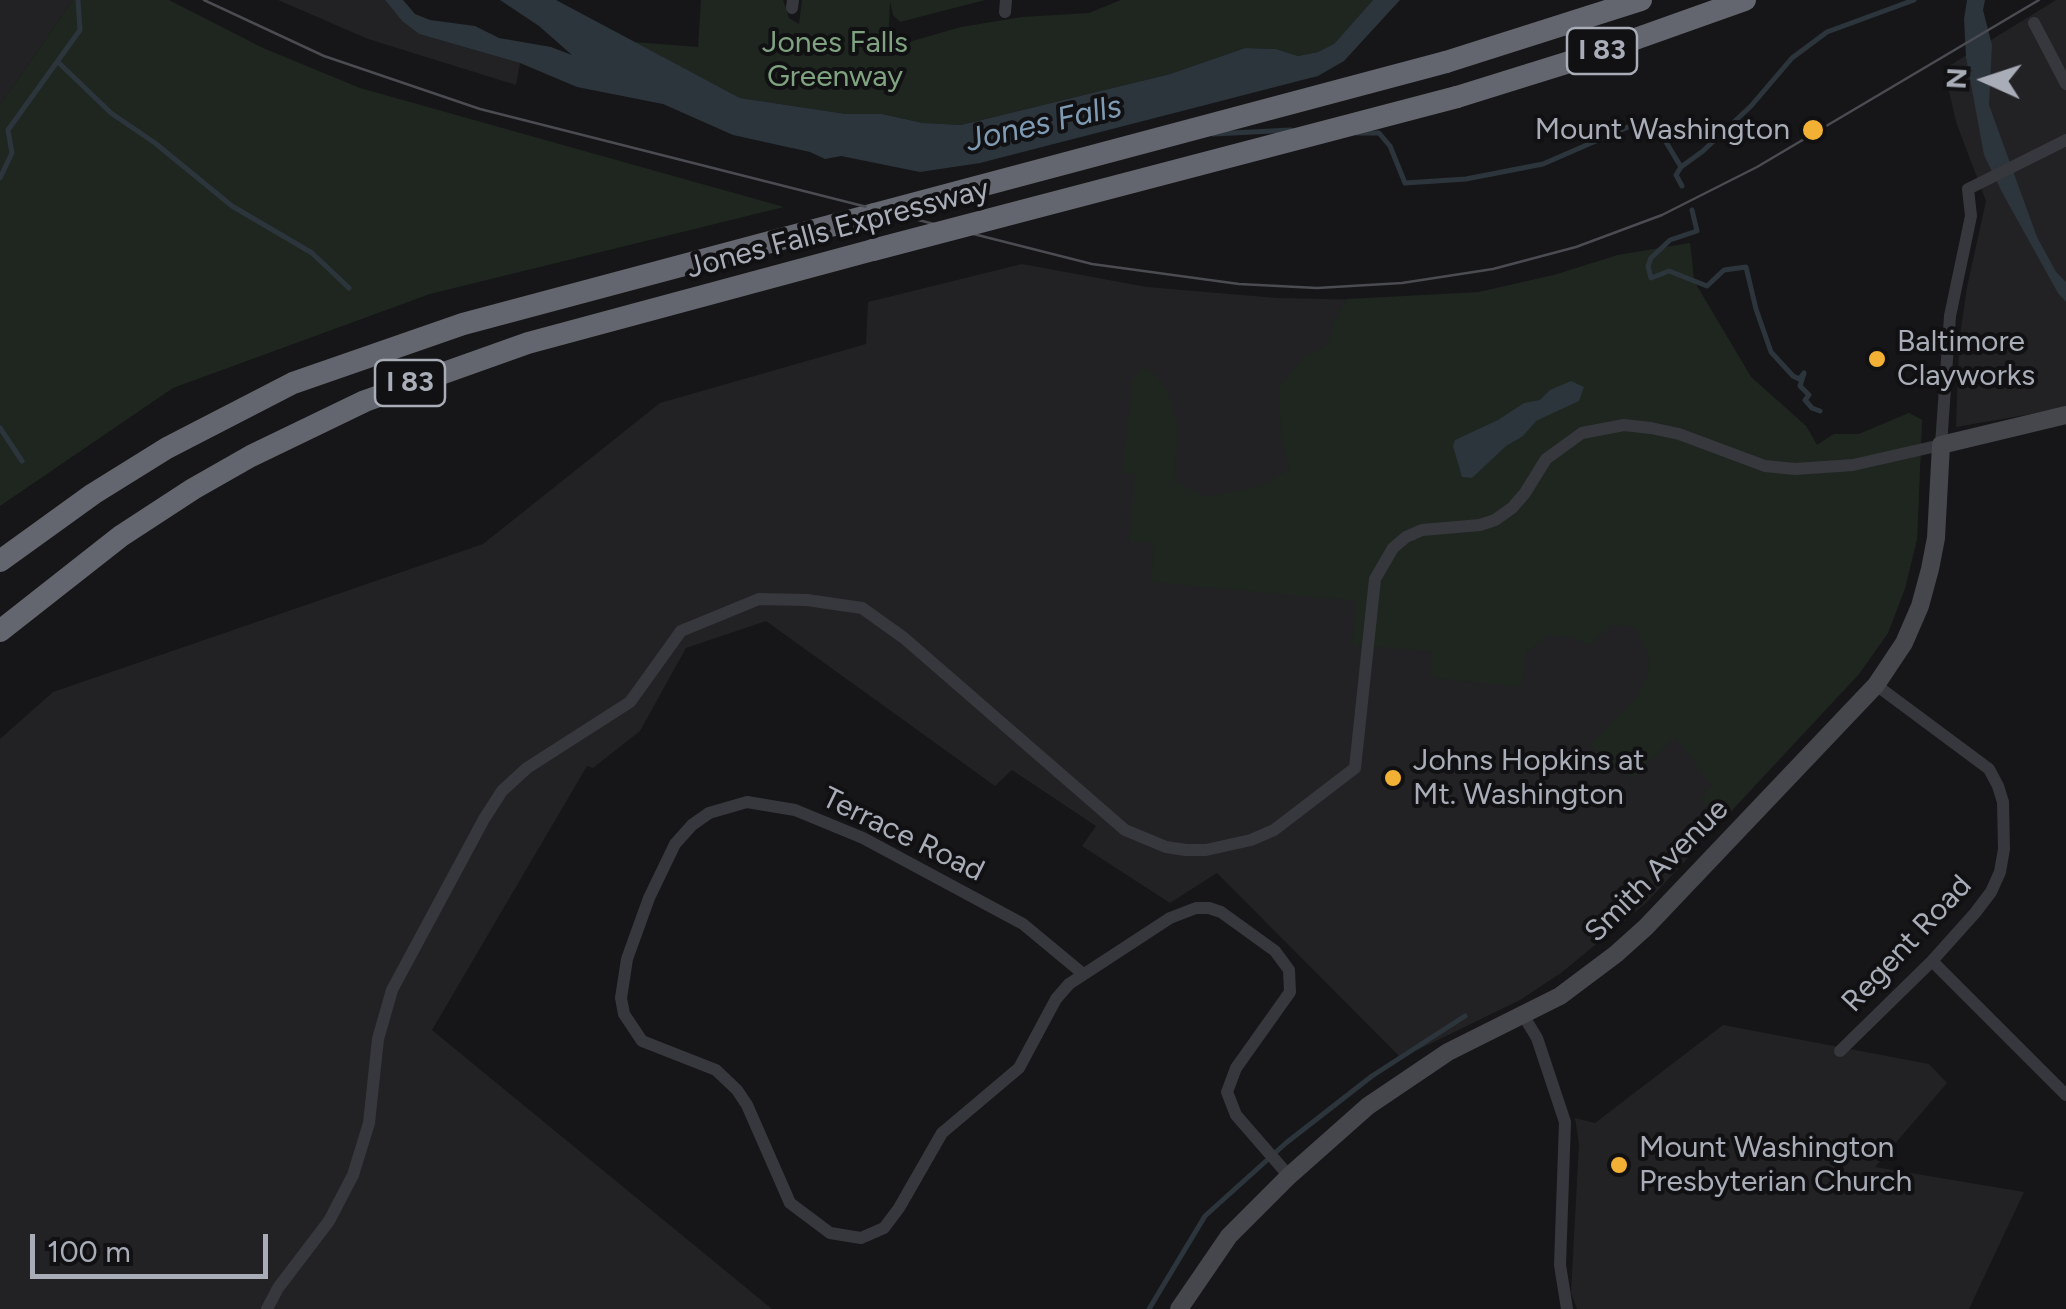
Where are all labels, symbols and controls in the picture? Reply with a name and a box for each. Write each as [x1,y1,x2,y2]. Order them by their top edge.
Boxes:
park label: Jones Falls Greenway [762,25,908,96]
road number: I 83 [1567,28,1637,74]
north arrow [1936,30,2036,130]
text: N [1938,67,1974,90]
water label: Jones Falls [962,87,1126,161]
place label: Mount Washington [1535,112,1790,148]
marker: Mount Washington [1800,117,1826,143]
street label: Jones Falls Expressway [683,171,993,287]
place label: Baltimore Clayworks [1897,324,2035,394]
marker: Baltimore Clayworks [1866,348,1888,370]
road number: I 83 [375,360,445,406]
place label: Johns Hopkins at Mt. Washington [1413,743,1645,814]
marker: Johns Hopkins at Mt. Washington [1382,767,1404,789]
street label: Terrace Road [816,780,990,890]
street label: Smith Avenue [1578,792,1736,950]
street label: Regent Road [1835,868,1979,1020]
place label: Mount Washington Presbyterian Church [1639,1130,1912,1200]
marker: Mount Washington Presbyterian Church [1608,1154,1630,1176]
scale bar [35,1214,272,1276]
text: 100 m [47,1233,131,1270]

